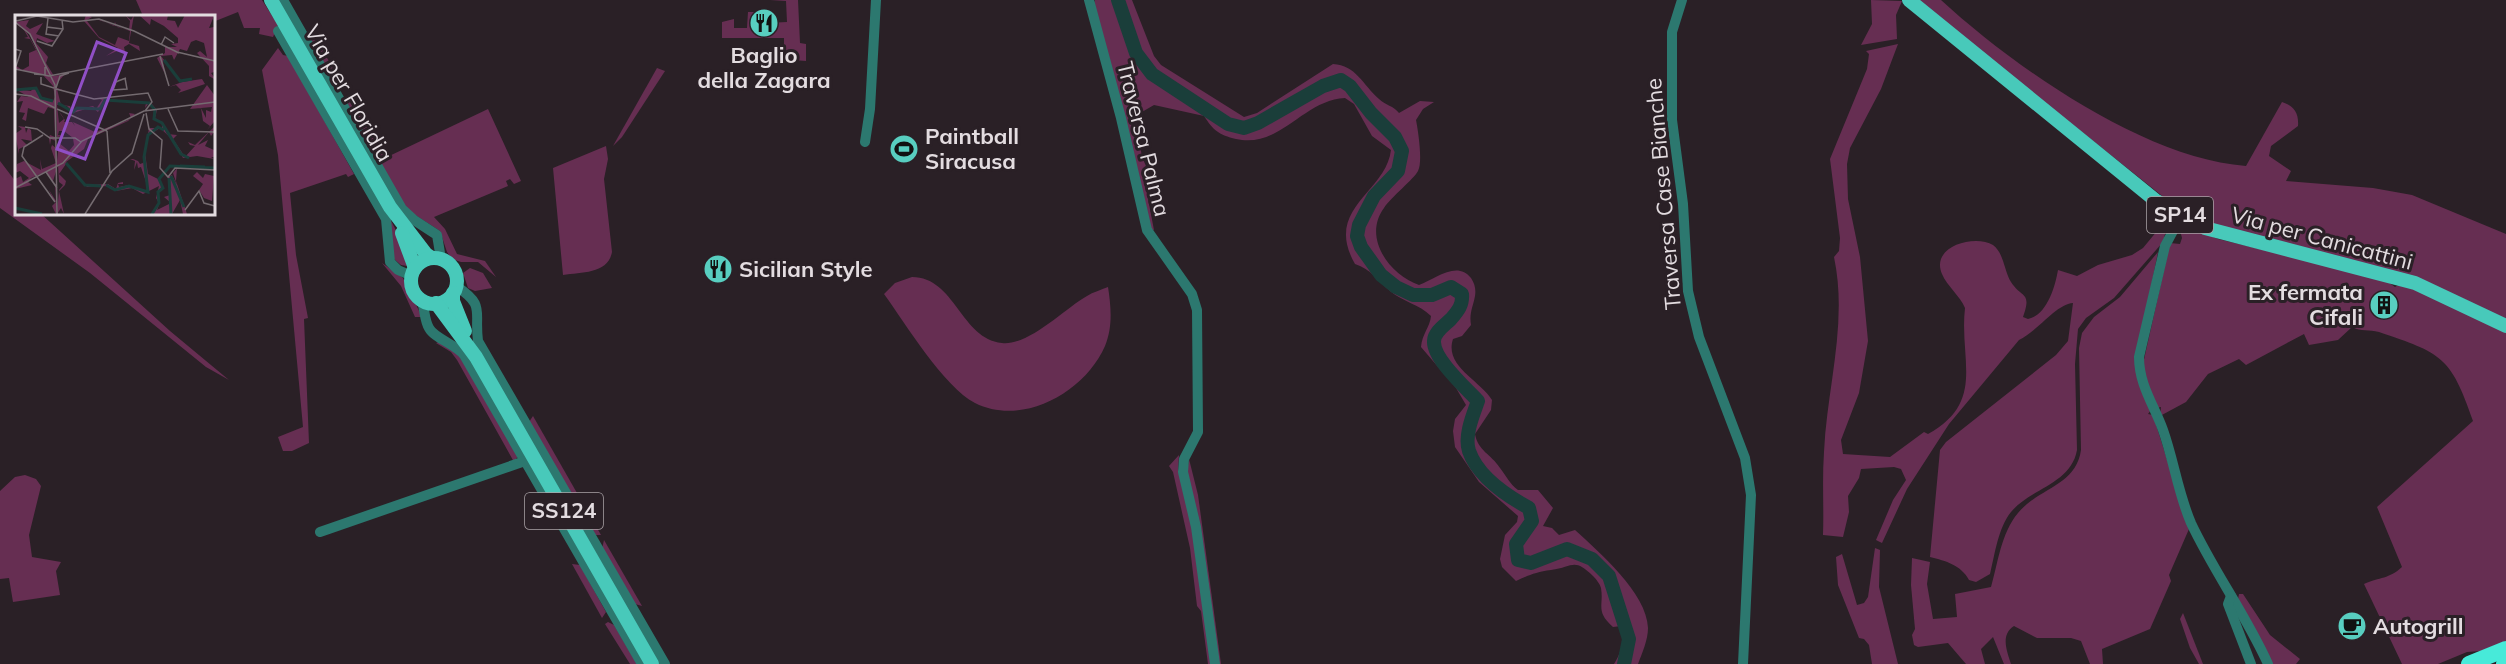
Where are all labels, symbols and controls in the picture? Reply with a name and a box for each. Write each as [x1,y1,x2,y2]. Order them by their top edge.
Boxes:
restaurant icon: Baglio della Zagara [748,7,780,39]
inset map [15,15,214,214]
street label: Via per Floridia [299,20,399,166]
place label: Baglio della Zagara [697,41,831,94]
street label: Traversa Palma [1111,59,1177,219]
street label: Traversa Case Bianche [1639,77,1687,311]
place label: Paintball Siracusa [925,122,1019,175]
sports icon: Paintball Siracusa [888,133,920,165]
road number: SP14 [2147,197,2213,233]
street label: Via per Canicattini [2228,200,2416,276]
restaurant icon: Sicilian Style [702,253,734,285]
place label: Sicilian Style [739,255,873,283]
place label: Ex fermata Cifali [2248,278,2363,331]
building icon: Ex fermata Cifali [2368,289,2400,321]
road number: SS124 [525,493,603,529]
cafe icon: Autogrill [2336,610,2368,642]
place label: Autogrill [2373,612,2463,640]

